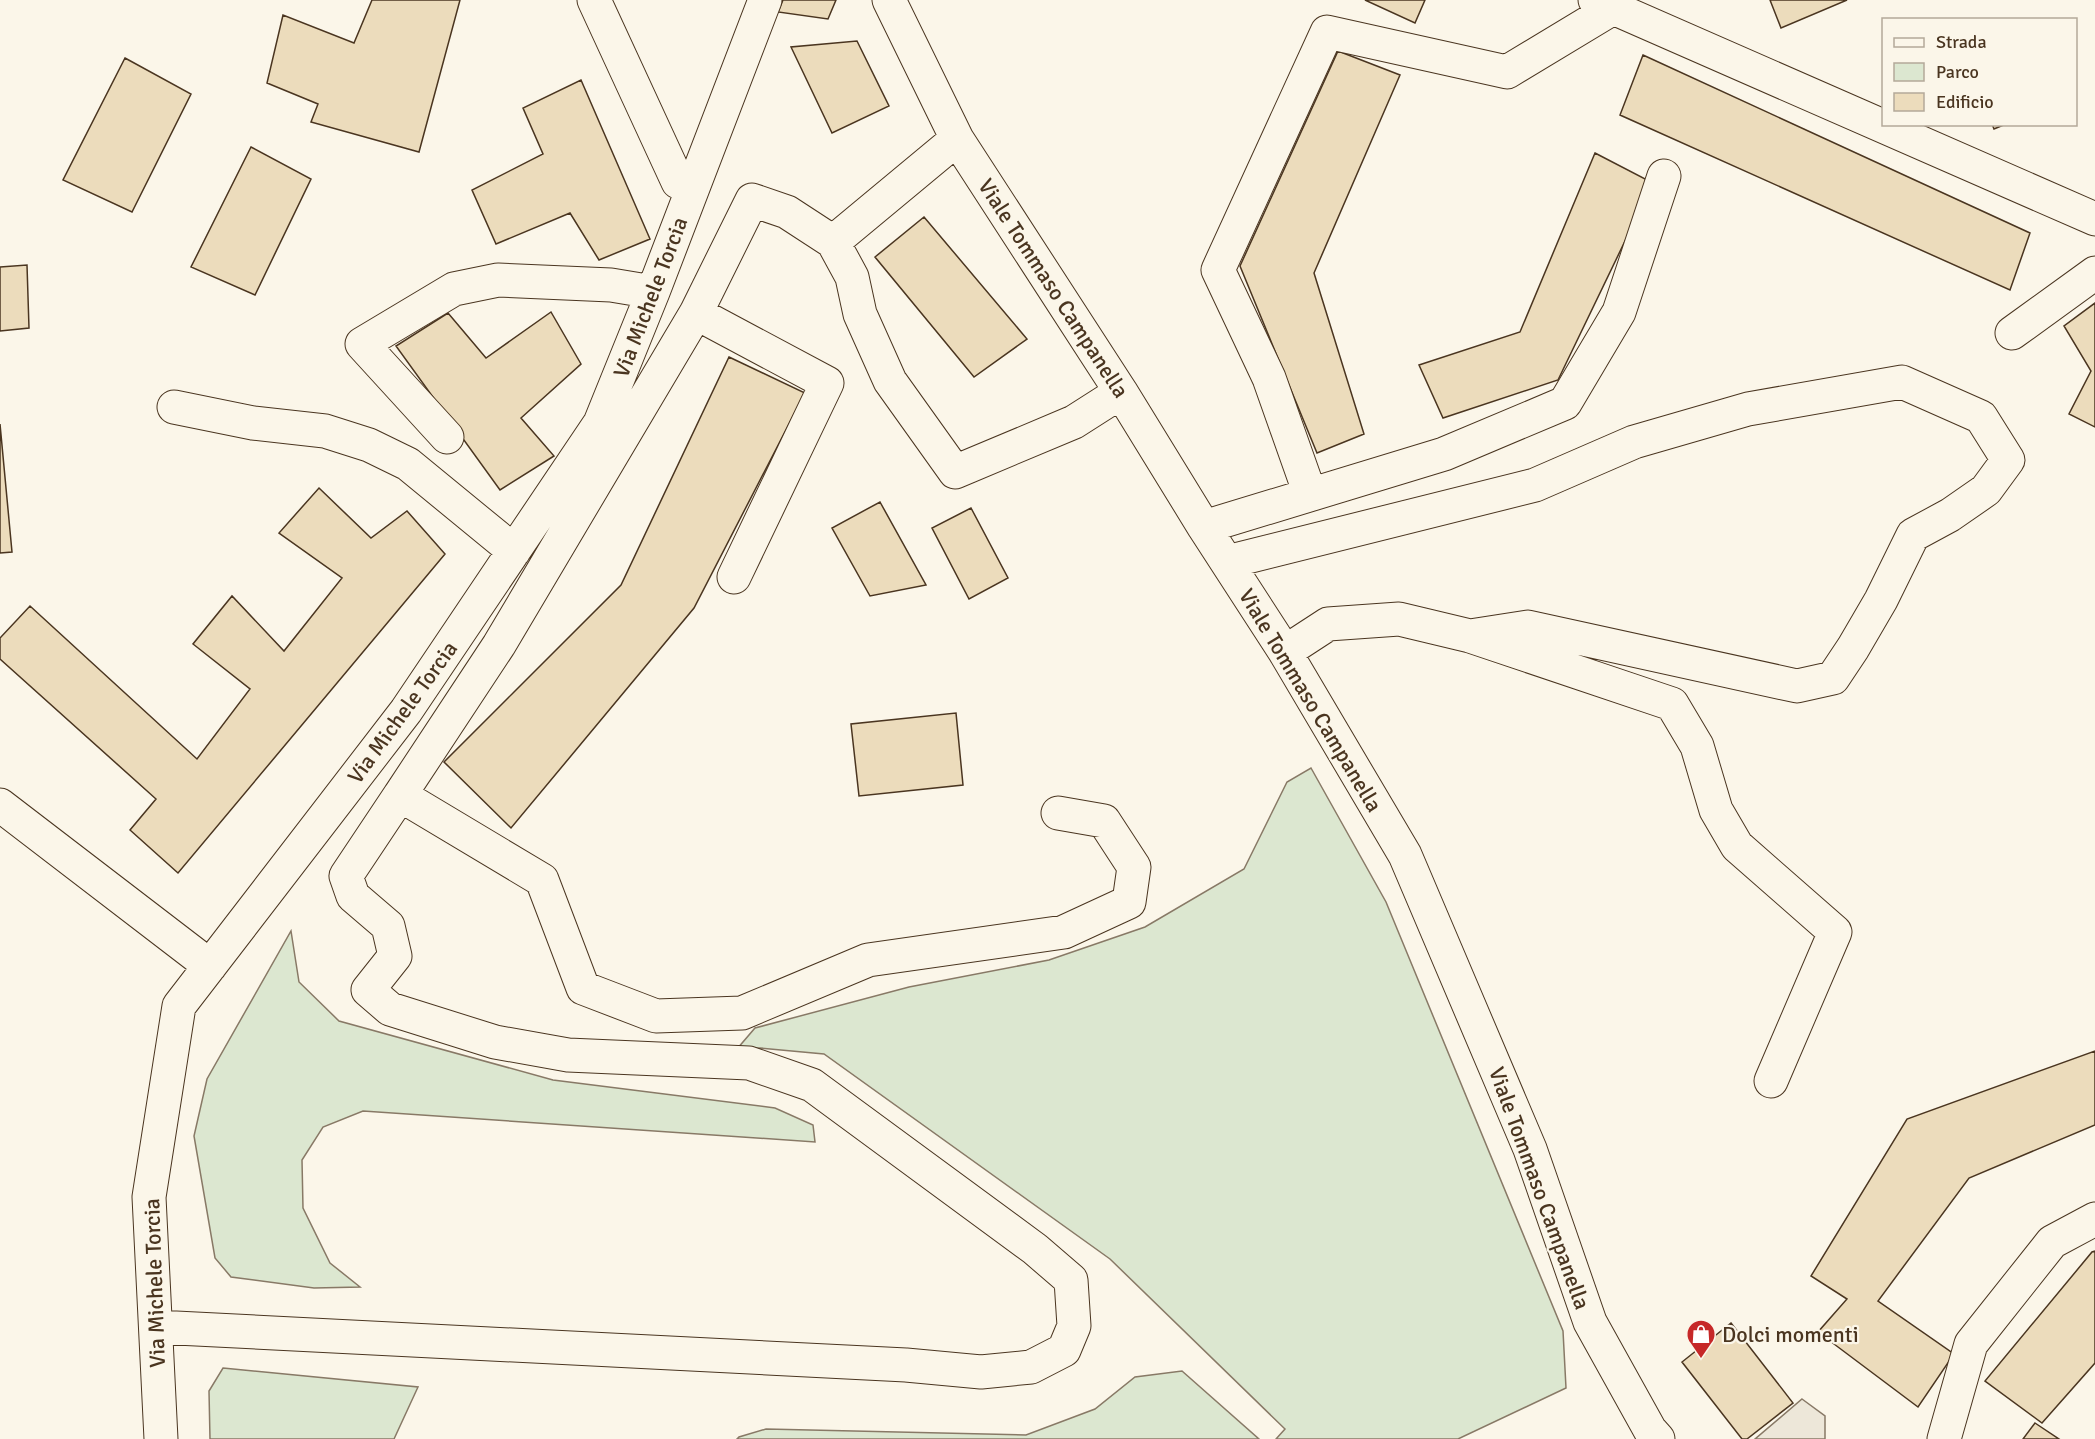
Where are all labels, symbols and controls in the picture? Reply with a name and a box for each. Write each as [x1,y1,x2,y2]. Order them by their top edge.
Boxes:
legend [1882,18,2077,126]
text: Strada [1936,31,1987,53]
text: Parco [1936,61,1979,83]
text: Edificio [1936,91,1994,113]
street label: Viale Tommaso Campanella [973,174,1135,403]
street label: Via Michele Torcia [607,213,693,381]
street label: Viale Tommaso Campanella [1233,584,1388,817]
street label: Via Michele Torcia [342,636,463,789]
street label: Viale Tommaso Campanella [1483,1063,1596,1313]
street label: Via Michele Torcia [138,1198,171,1368]
shop icon: Dolci momenti [1685,1318,1717,1360]
place label: Dolci momenti [1722,1321,1859,1348]

